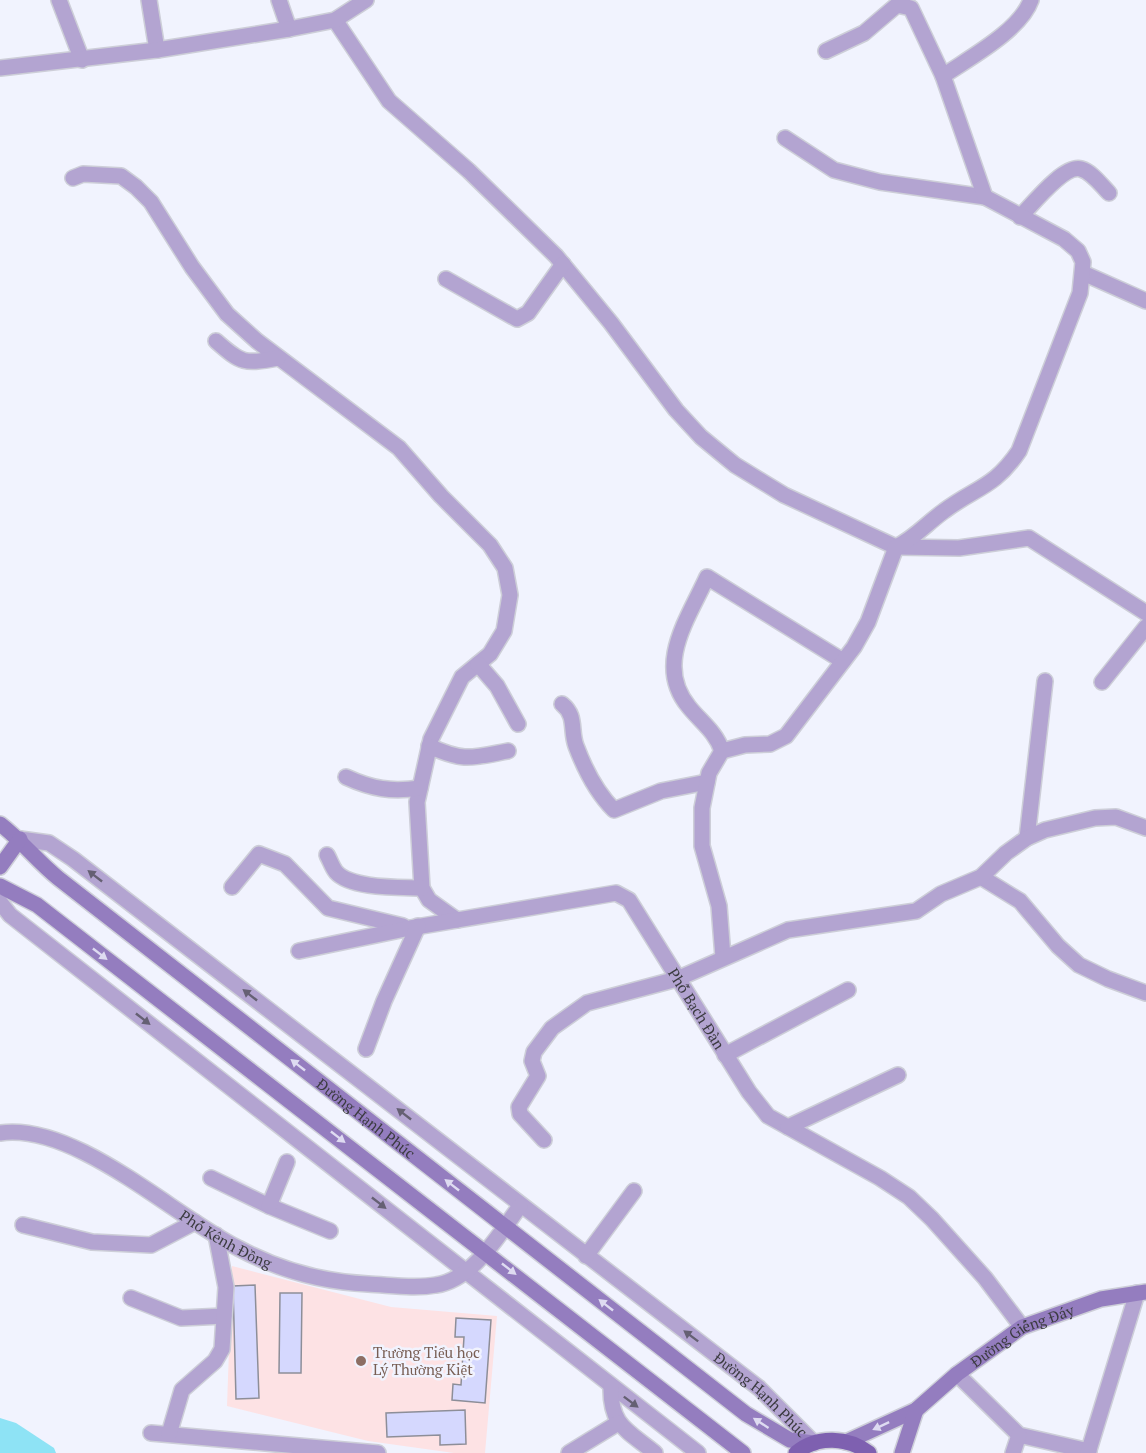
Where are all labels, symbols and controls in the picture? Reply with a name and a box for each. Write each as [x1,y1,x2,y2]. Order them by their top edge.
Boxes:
one-way arrow [88,870,103,882]
one-way arrow [93,947,108,959]
street label: Phố Bạch Đàn [664,964,730,1053]
one-way arrow [242,989,257,1001]
one-way arrow [135,1012,151,1025]
one-way arrow [290,1059,306,1072]
street label: Đường Hạnh Phúc [313,1073,420,1163]
one-way arrow [396,1109,411,1121]
one-way arrow [329,1131,345,1143]
one-way arrow [444,1179,460,1192]
one-way arrow [372,1197,387,1209]
street label: Phố Kênh Đồng [176,1205,276,1273]
one-way arrow [500,1263,516,1275]
one-way arrow [598,1299,614,1311]
street label: Đường Giếng Đáy [966,1299,1077,1371]
one-way arrow [683,1330,699,1343]
place label: Trường Tiểu học Lý Thường Kiệt [373,1342,480,1379]
street label: Đường Hạnh Phúc [710,1347,812,1441]
marker: Trường Tiểu học Lý Thường Kiệt [354,1354,368,1368]
one-way arrow [623,1396,639,1408]
one-way arrow [752,1418,769,1429]
one-way arrow [873,1421,890,1430]

